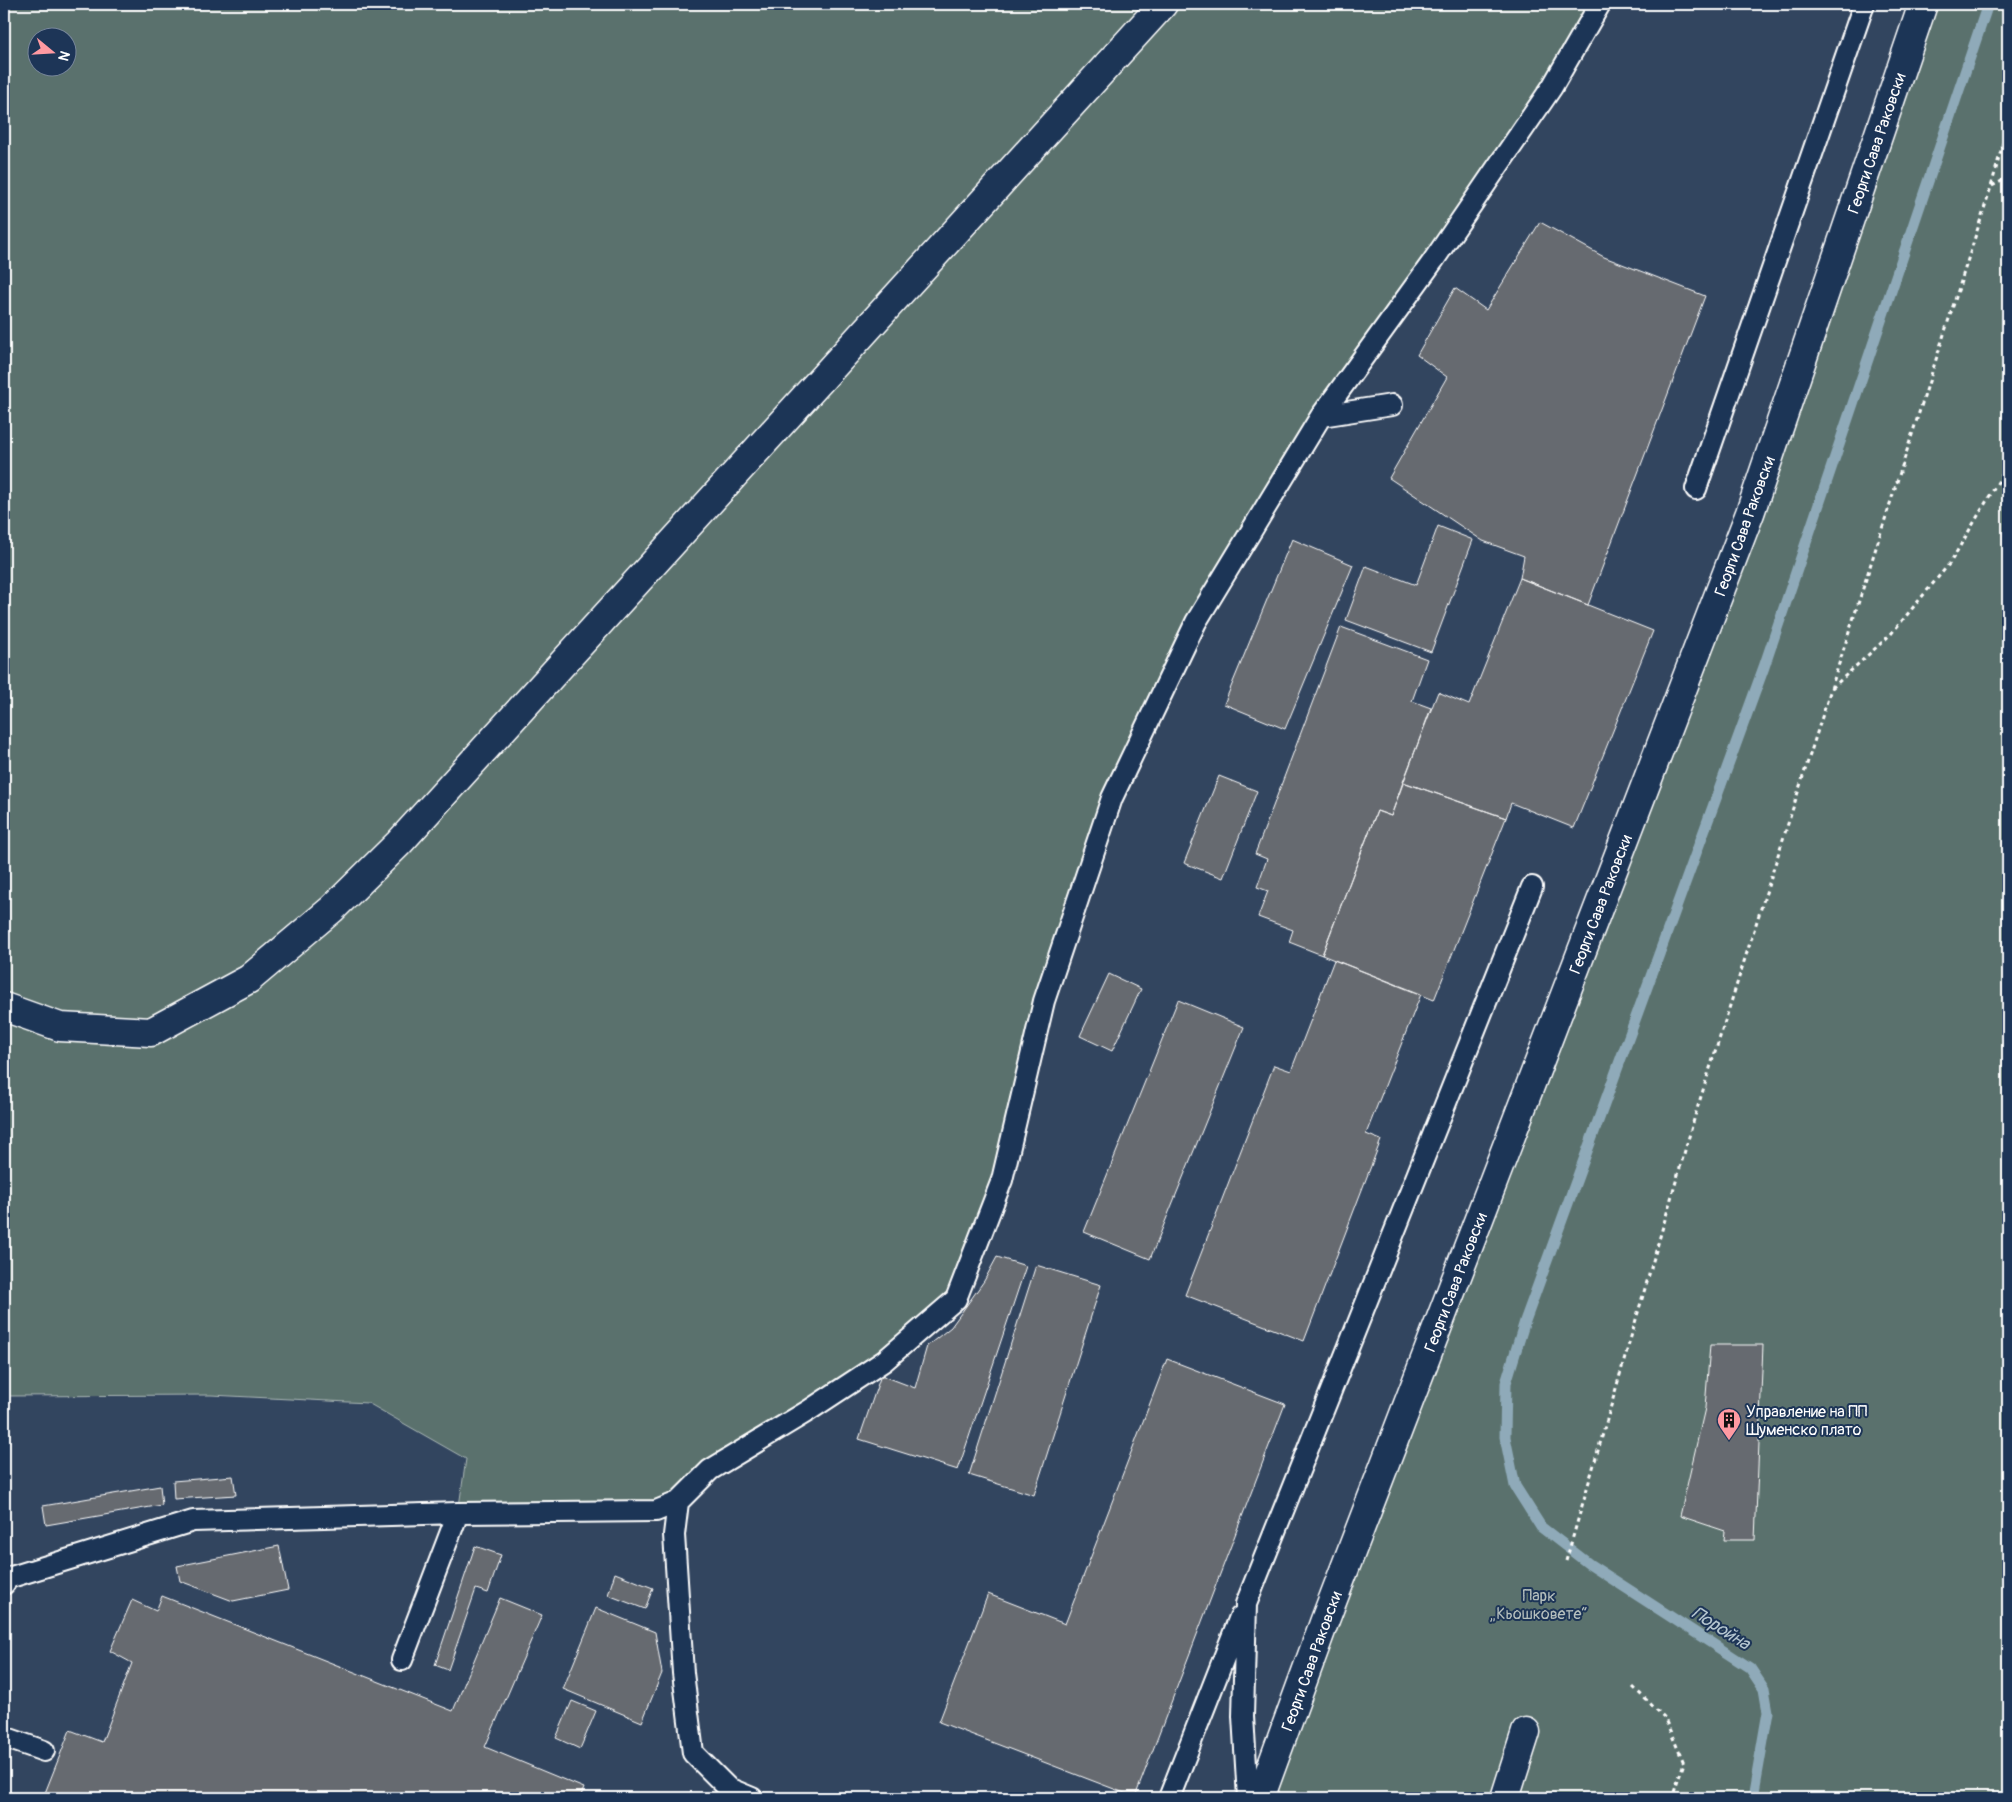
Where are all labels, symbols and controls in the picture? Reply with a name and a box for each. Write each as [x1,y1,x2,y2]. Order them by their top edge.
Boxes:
north arrow [28,28,78,78]
text: N [54,49,73,63]
street label: Георги Сава Раковски [1843,70,1910,216]
street label: Георги Сава Раковски [1710,454,1780,599]
street label: Георги Сава Раковски [1565,832,1637,977]
street label: Георги Сава Раковски [1420,1210,1492,1355]
place label: Управление на ПП Шуменско плато [1746,1402,1868,1440]
building icon: Управление на ПП Шуменско плато [1716,1407,1742,1441]
park label: Парк „Кьошковете“ [1490,1586,1588,1624]
street label: Георги Сава Раковски [1277,1589,1347,1734]
water label: Поройна [1687,1602,1756,1656]

